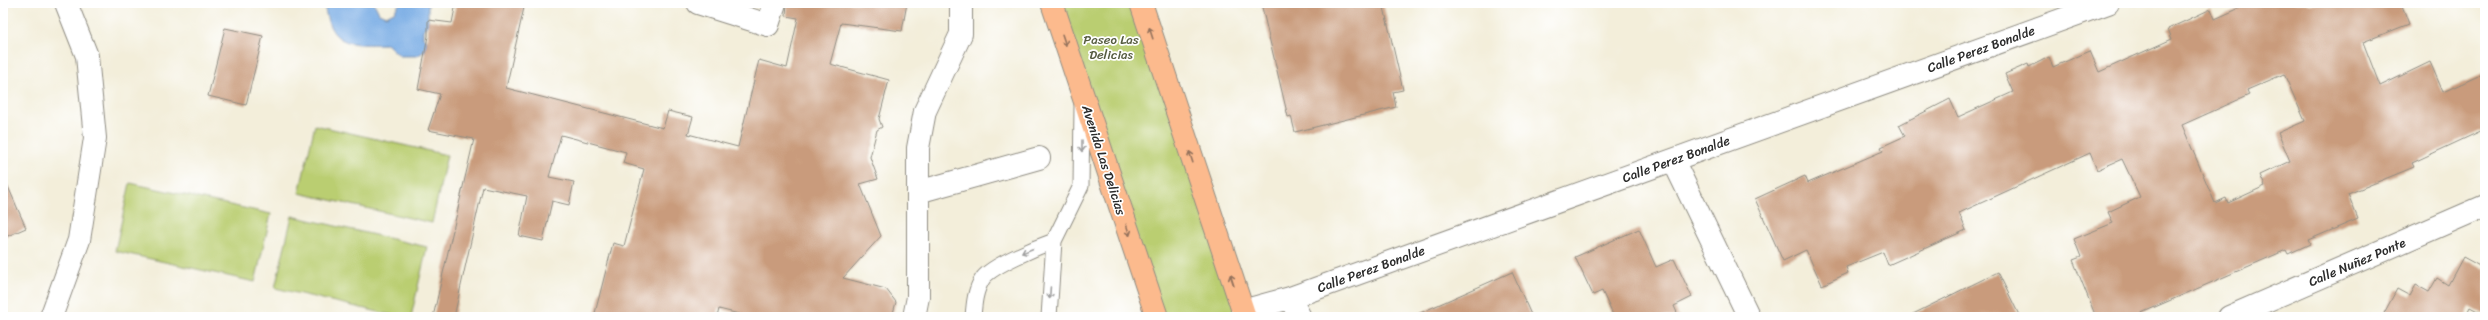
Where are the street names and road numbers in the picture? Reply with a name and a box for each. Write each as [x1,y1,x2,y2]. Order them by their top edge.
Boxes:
street label: Calle Perez Bonalde [1924,19,2038,79]
street label: Avenida Las Delicias [1075,101,1133,219]
street label: Calle Perez Bonalde [1619,129,1733,189]
street label: Calle Nuñez Ponte [2305,231,2409,293]
street label: Calle Perez Bonalde [1314,239,1428,299]

